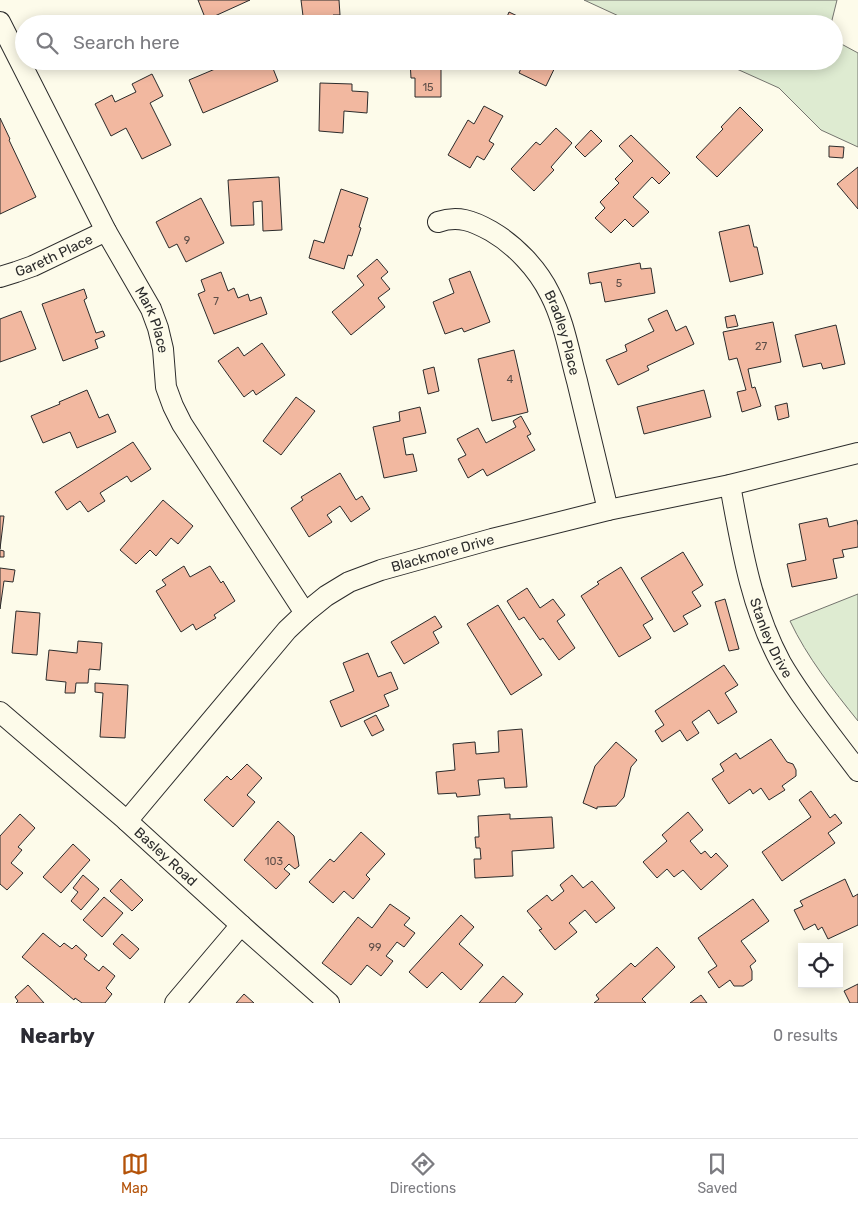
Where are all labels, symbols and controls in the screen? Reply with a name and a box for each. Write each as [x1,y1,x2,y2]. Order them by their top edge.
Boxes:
search box [15,15,843,70]
icon: search [33,29,61,57]
text: Search here [73,31,180,54]
house number: 15 [422,81,434,94]
street label: Gareth Place [13,230,95,280]
house number: 9 [184,234,190,247]
house number: 5 [616,277,623,290]
street label: Mark Place [131,283,172,354]
street label: Bradley Place [541,287,584,377]
house number: 7 [213,295,219,308]
house number: 27 [755,340,767,353]
house number: 4 [507,373,514,386]
street label: Blackmore Drive [389,530,496,575]
street label: Stanley Drive [746,596,797,681]
street label: Basley Road [131,823,201,889]
house number: 103 [265,855,284,868]
house number: 99 [368,941,382,954]
map controls [798,943,843,988]
button: locate [798,943,843,988]
text: Nearby [20,1023,95,1048]
text: 0 results [773,1026,838,1045]
tab: Map [121,1150,149,1197]
tab: Directions [390,1150,456,1197]
tab: Saved [697,1150,737,1197]

